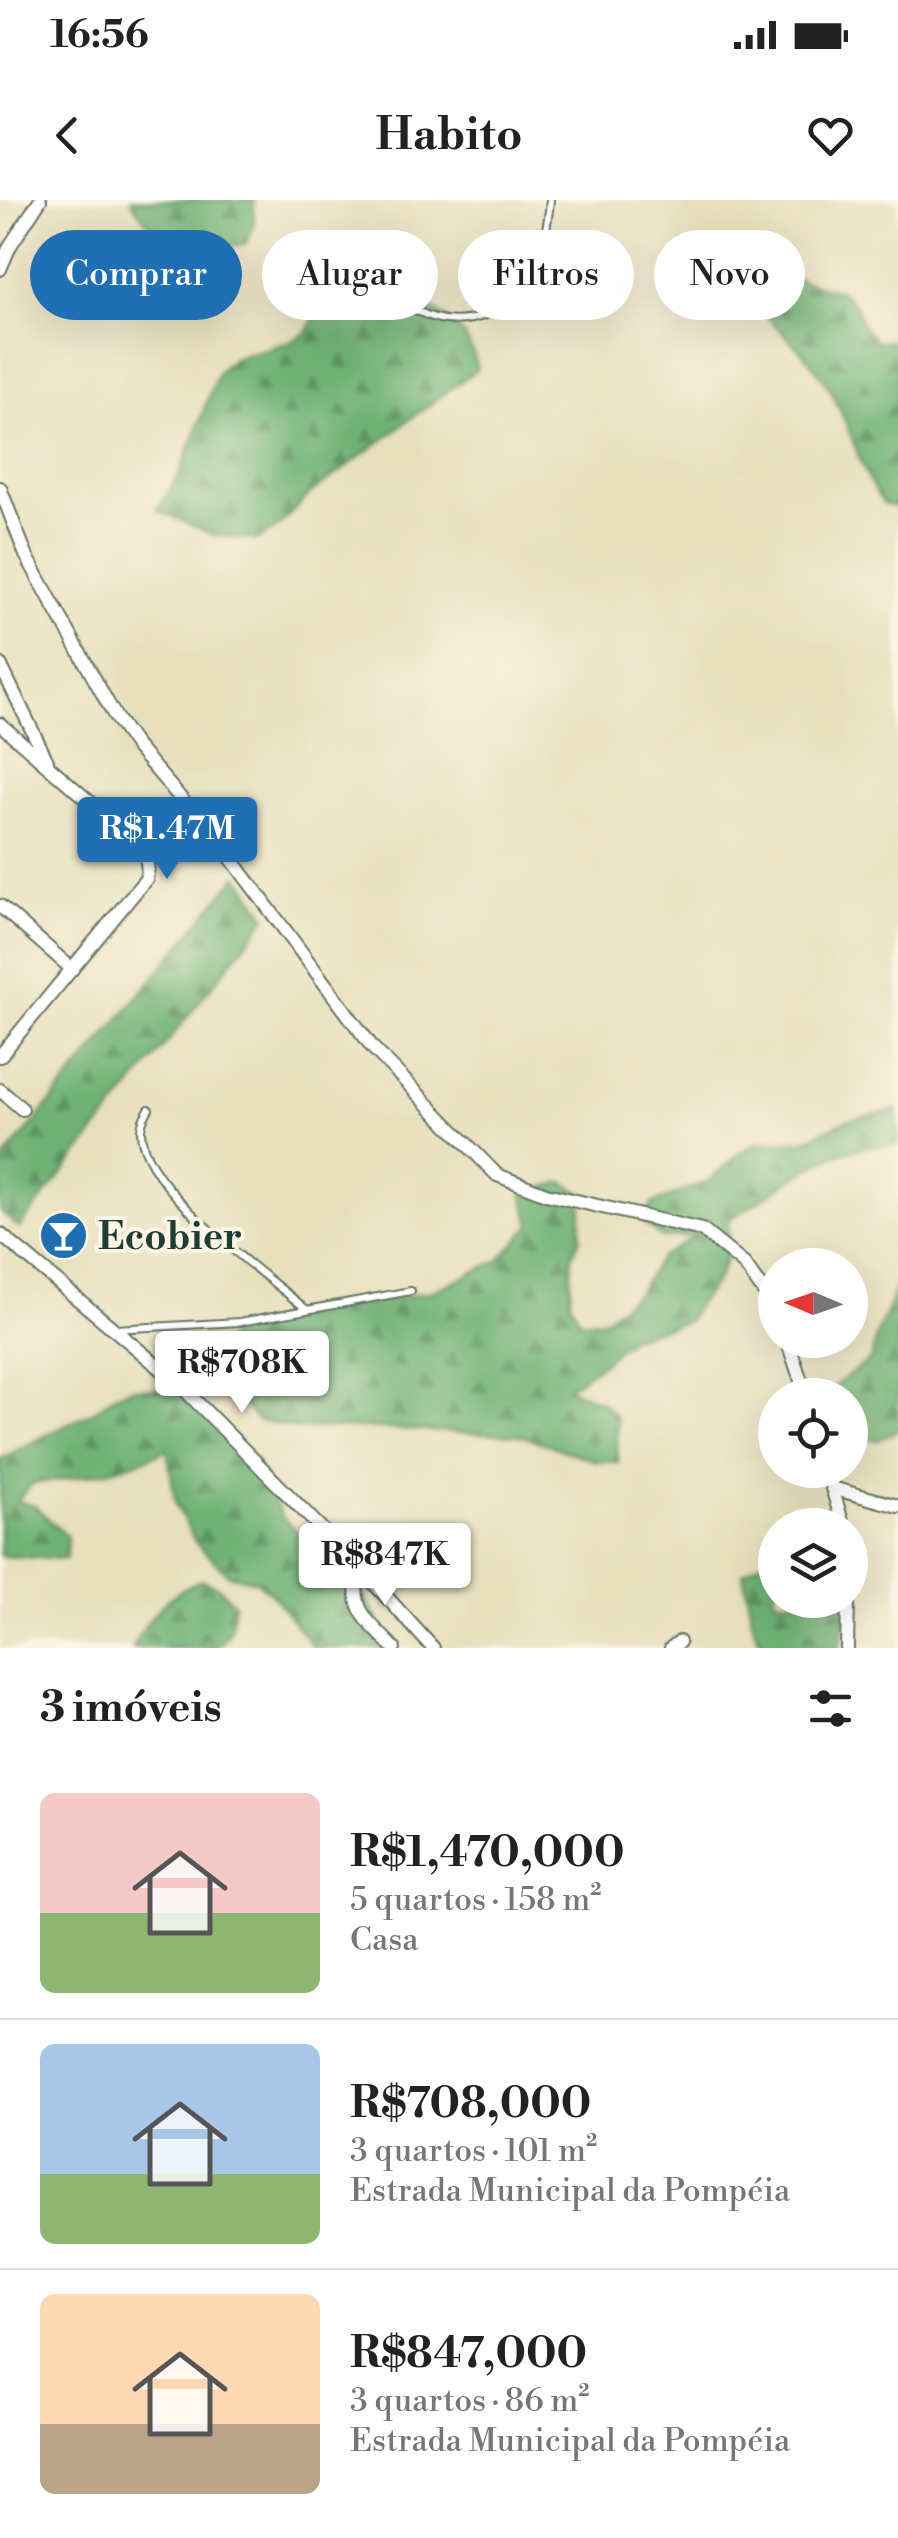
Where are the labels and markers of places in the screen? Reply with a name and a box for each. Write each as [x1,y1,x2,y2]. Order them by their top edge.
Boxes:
pin: R$1.47M [75,797,259,882]
bar icon: Ecobier [37,1210,89,1262]
place label: Ecobier [98,1214,242,1261]
pin: R$708K [161,1331,323,1416]
pin: R$847K [304,1523,466,1608]

